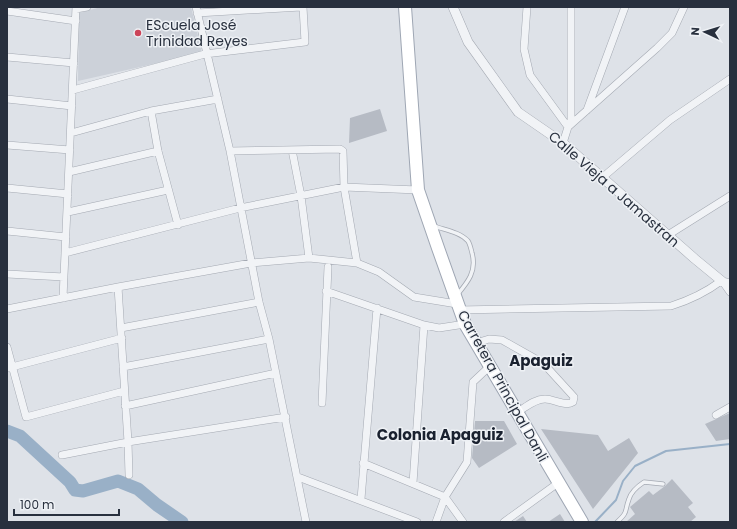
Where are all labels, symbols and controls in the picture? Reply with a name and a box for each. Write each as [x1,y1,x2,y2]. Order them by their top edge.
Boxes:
north arrow [685,12,725,52]
place label: EScuela José Trinidad Reyes [146,15,248,51]
text: N [687,27,703,36]
marker: EScuela José Trinidad Reyes [133,28,143,38]
street label: Calle Vieja a Jamastran [544,126,684,252]
street label: Carretera Principal Danli [453,307,553,465]
district label: Apaguiz [509,350,573,371]
district label: Colonia Apaguiz [377,424,503,445]
scale bar [14,491,119,517]
text: 100 m [20,496,54,513]

